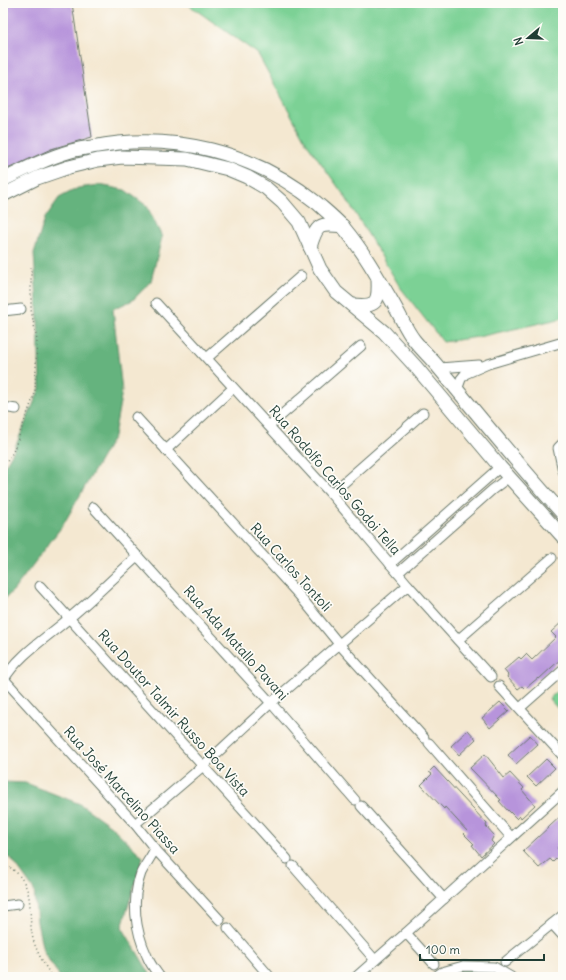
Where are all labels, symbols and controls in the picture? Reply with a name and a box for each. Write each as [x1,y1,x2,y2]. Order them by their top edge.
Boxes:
north arrow [508,18,548,58]
text: N [511,35,526,47]
street label: Rua Rodolfo Carlos Godoi Tella [265,402,405,558]
street label: Rua Carlos Tontoli [247,519,335,615]
street label: Rua Ada Matallo Pavani [180,582,292,704]
street label: Rua Doutor Talmir Russo Boa Vista [94,626,254,800]
street label: Rua José Marcelino Piassa [60,722,184,858]
scale bar [420,936,544,962]
text: 100 m [426,942,460,957]

